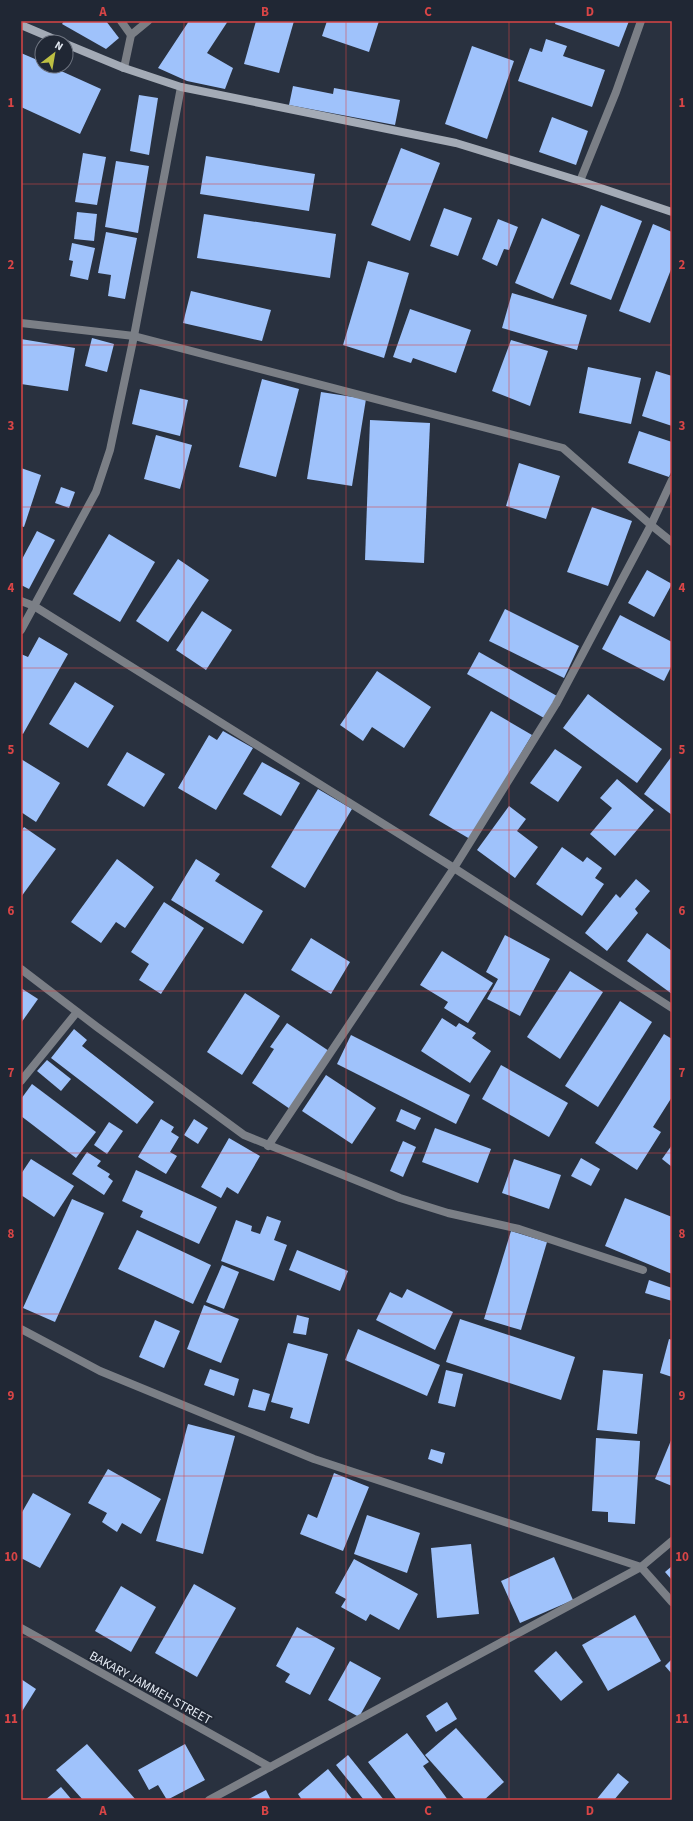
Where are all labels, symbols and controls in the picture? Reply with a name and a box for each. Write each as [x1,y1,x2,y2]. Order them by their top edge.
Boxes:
text: A [98,3,107,21]
text: B [261,3,269,21]
text: C [424,3,432,21]
text: D [586,3,594,21]
north arrow [34,34,74,74]
text: N [52,38,66,54]
text: 1 [8,94,15,112]
text: 1 [679,94,686,112]
text: 2 [8,256,15,274]
text: 2 [679,256,686,274]
text: 3 [8,417,15,435]
text: 3 [679,417,686,435]
text: 4 [8,579,15,597]
text: 4 [679,579,686,597]
text: 5 [8,741,15,759]
text: 5 [679,741,686,759]
text: 6 [8,902,15,920]
text: 6 [679,902,686,920]
text: 7 [8,1064,15,1082]
text: 7 [679,1064,686,1082]
text: 8 [8,1225,15,1243]
text: 8 [679,1225,686,1243]
text: 9 [8,1387,15,1405]
text: 9 [679,1387,686,1405]
text: 10 [4,1548,18,1566]
text: 10 [675,1548,689,1566]
street label: BAKARY JAMMEH STREET [86,1647,215,1729]
text: 11 [4,1710,18,1728]
text: 11 [675,1710,689,1728]
text: A [98,1802,107,1820]
text: B [261,1802,269,1820]
text: C [424,1802,432,1820]
text: D [586,1802,594,1820]

